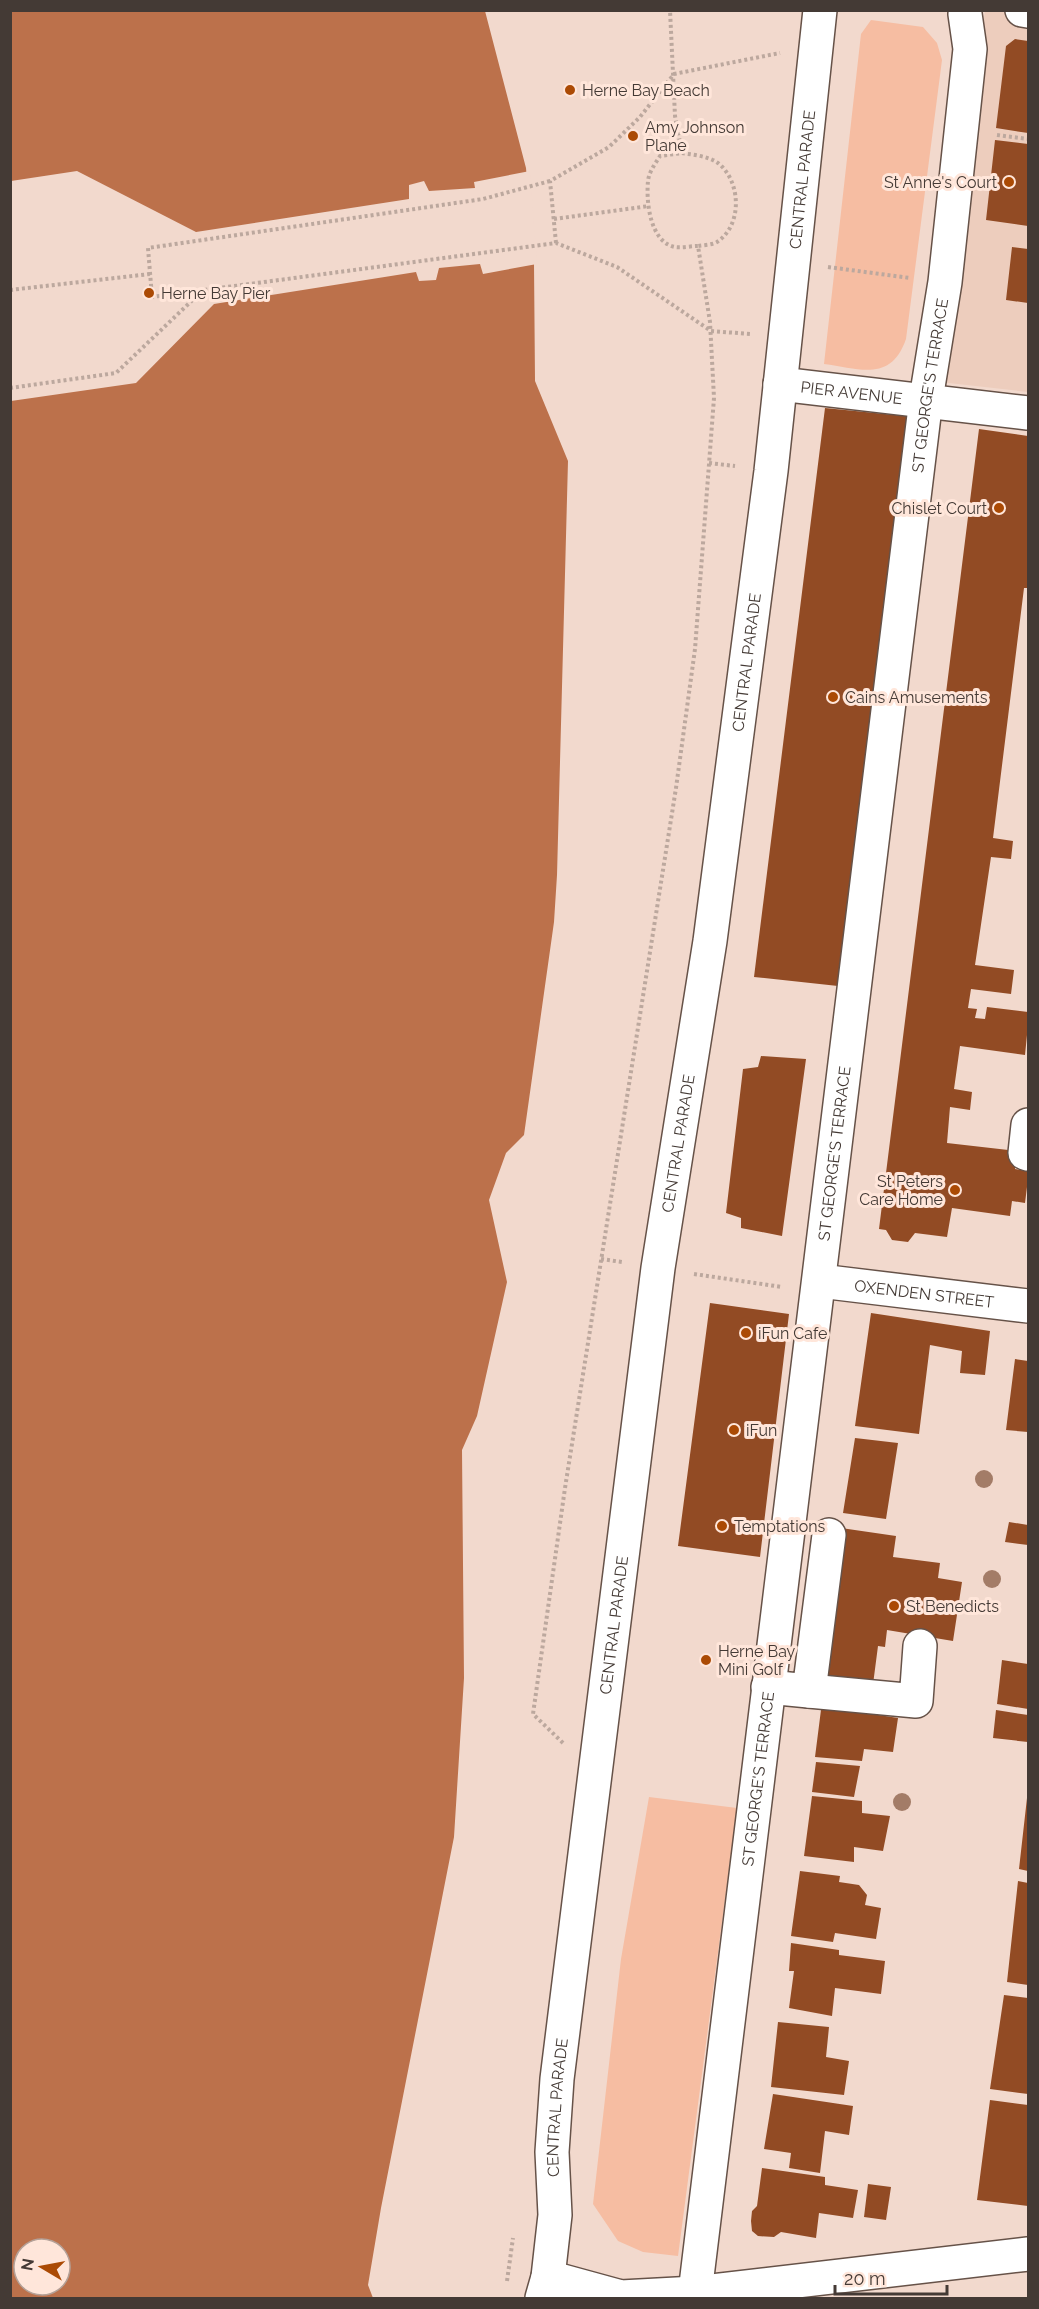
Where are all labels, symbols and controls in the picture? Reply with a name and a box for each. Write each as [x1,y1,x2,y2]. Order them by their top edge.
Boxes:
place label: Herne Bay Beach [582,81,710,100]
marker: Herne Bay Beach [563,83,577,97]
street label: CENTRAL PARADE [786,109,819,250]
place label: Amy Johnson Plane [645,118,745,155]
marker: Amy Johnson Plane [626,129,640,143]
place label: St Anne's Court [884,173,998,192]
marker: St Anne's Court [1002,175,1016,189]
place label: Herne Bay Pier [161,284,271,303]
marker: Herne Bay Pier [142,286,156,300]
street label: ST GEORGE'S TERRACE [908,297,952,474]
street label: PIER AVENUE [799,377,904,408]
place label: Chislet Court [891,499,988,518]
marker: Chislet Court [992,501,1006,515]
street label: CENTRAL PARADE [728,592,765,733]
place label: Cains Amusements [845,688,988,707]
marker: Cains Amusements [826,690,840,704]
street label: ST GEORGE'S TERRACE [814,1065,855,1242]
street label: CENTRAL PARADE [658,1073,699,1214]
place label: St Peters Care Home [859,1172,943,1209]
marker: St Peters Care Home [948,1183,962,1197]
street label: OXENDEN STREET [853,1276,995,1312]
place label: iFun Cafe [758,1324,827,1343]
marker: iFun Cafe [739,1326,753,1340]
place label: iFun [746,1421,777,1440]
marker: iFun [727,1423,741,1437]
place label: Temptations [734,1517,826,1536]
marker: Temptations [715,1519,729,1533]
street label: CENTRAL PARADE [596,1554,632,1695]
place label: St Benedicts [906,1597,999,1616]
marker: St Benedicts [887,1599,901,1613]
place label: Herne Bay Mini Golf [718,1642,796,1679]
marker: Herne Bay Mini Golf [699,1653,713,1667]
street label: ST GEORGE'S TERRACE [738,1690,778,1867]
street label: CENTRAL PARADE [543,2037,572,2177]
north arrow [12,2237,72,2297]
text: N [17,2257,38,2272]
scale bar [835,2258,948,2296]
text: 20 m [844,2268,886,2289]

